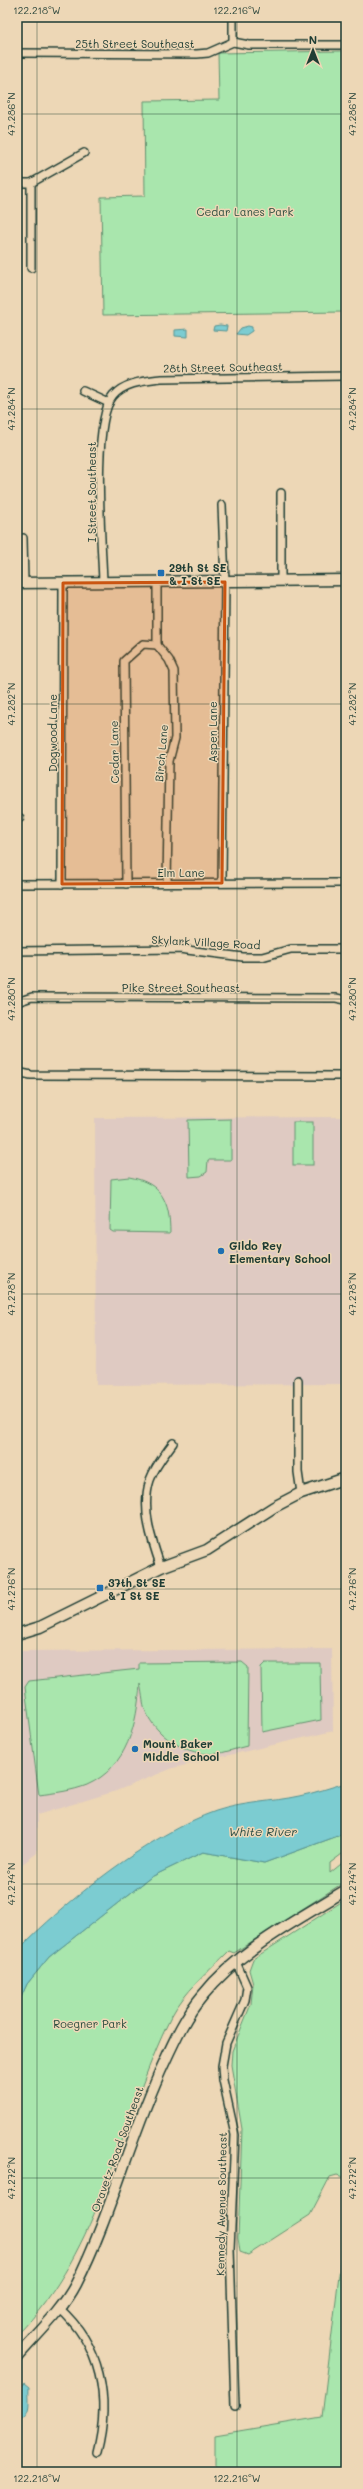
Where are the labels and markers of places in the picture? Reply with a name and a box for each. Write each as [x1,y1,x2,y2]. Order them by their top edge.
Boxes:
place label: 29th St SE & I St SE [169,560,227,588]
marker: 29th St SE & I St SE [156,568,166,578]
place label: Gildo Rey Elementary School [229,1238,331,1266]
marker: Gildo Rey Elementary School [216,1246,226,1256]
place label: 37th St SE & I St SE [108,1575,166,1603]
marker: 37th St SE & I St SE [95,1583,105,1593]
place label: Mount Baker Middle School [143,1736,219,1764]
marker: Mount Baker Middle School [130,1744,140,1754]

